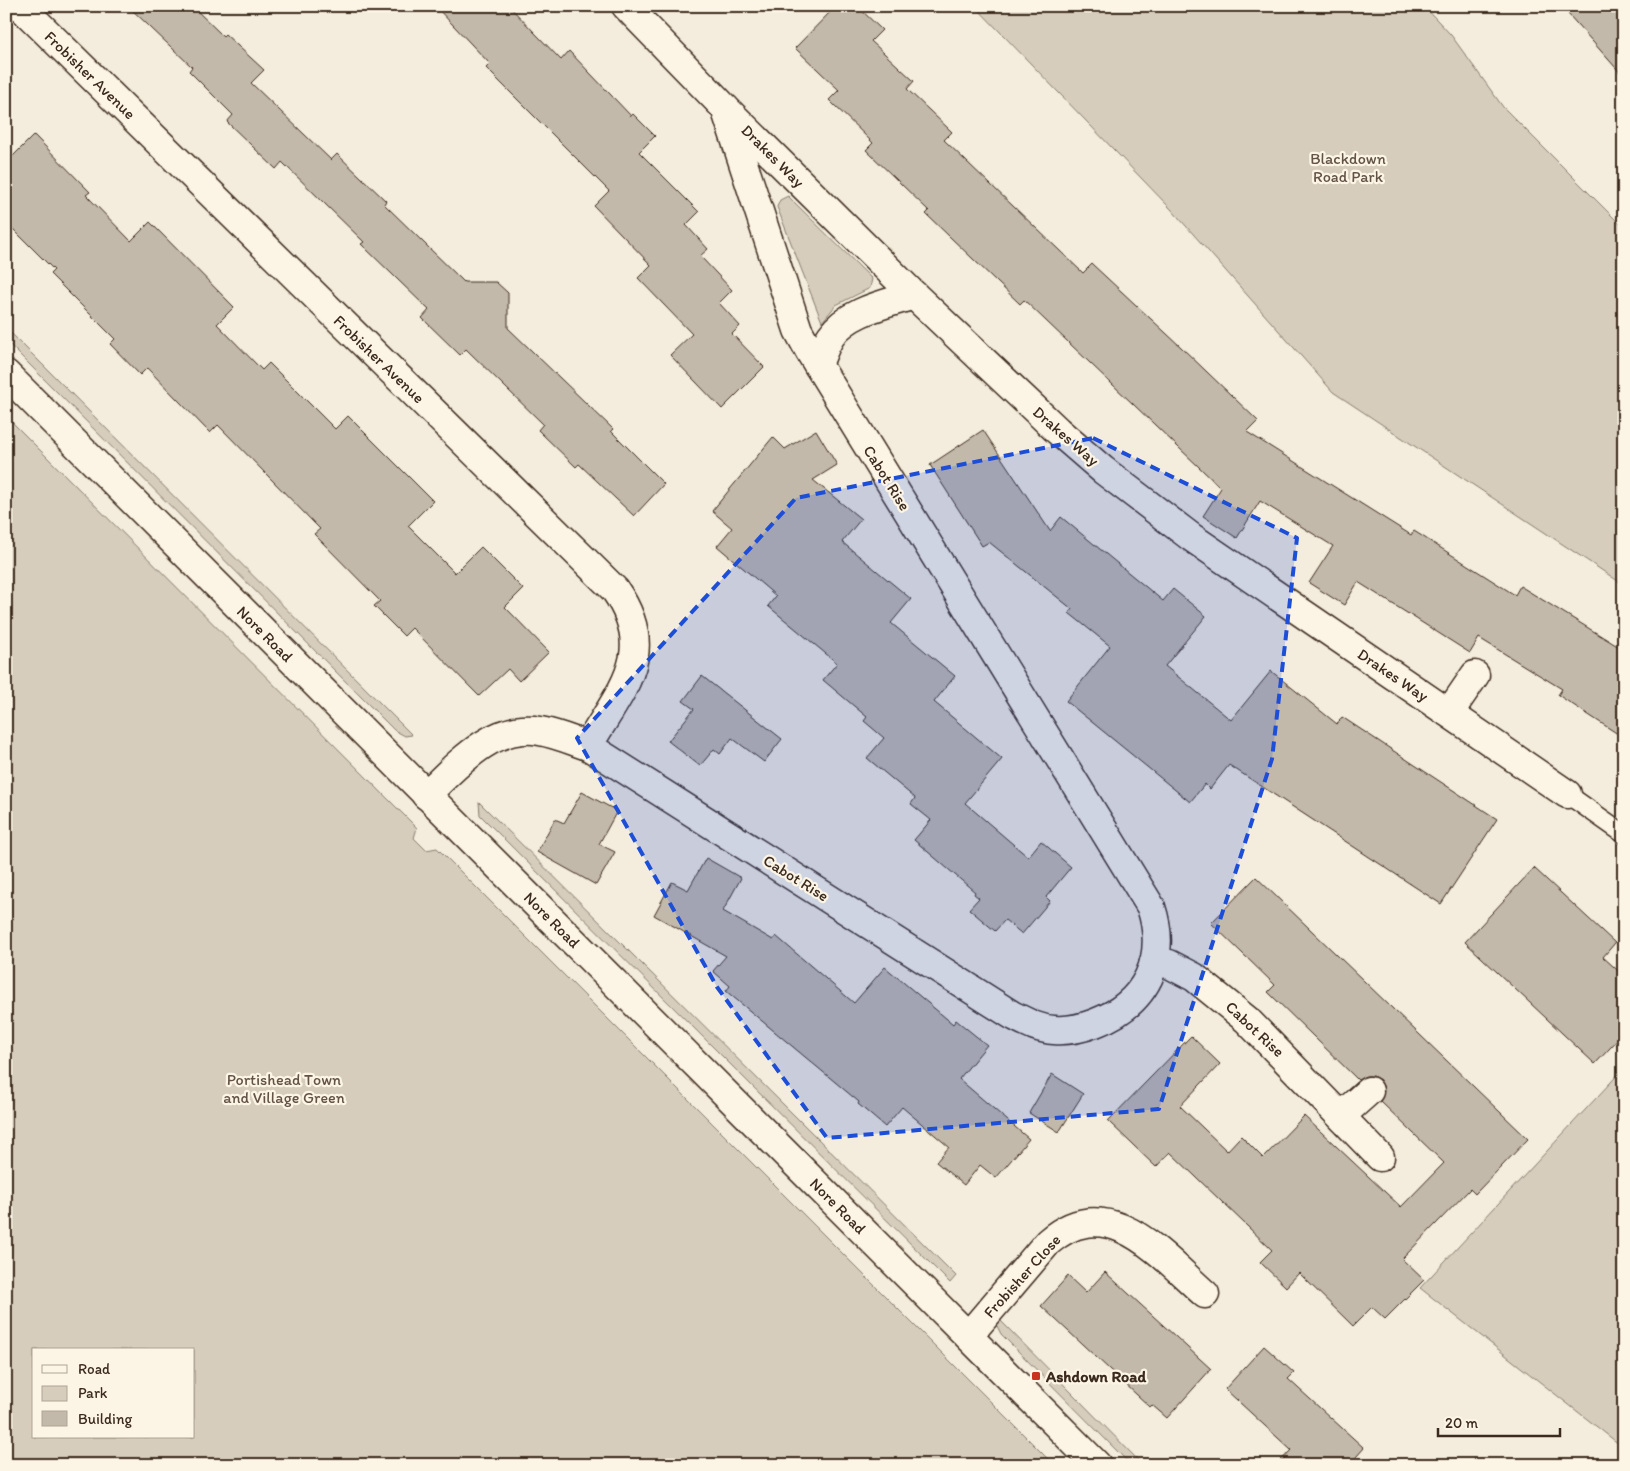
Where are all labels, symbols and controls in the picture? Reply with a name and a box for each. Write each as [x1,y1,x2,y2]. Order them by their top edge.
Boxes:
street label: Frobisher Avenue [41,27,140,123]
street label: Drakes Way [738,121,809,192]
park label: Blackdown Road Park [1310,149,1386,186]
street label: Frobisher Avenue [330,311,429,407]
street label: Drakes Way [1029,402,1103,470]
street label: Cabot Rise [859,442,915,514]
street label: Nore Road [233,602,297,666]
street label: Drakes Way [1354,644,1432,706]
street label: Cabot Rise [760,850,832,906]
street label: Nore Road [520,888,584,952]
street label: Cabot Rise [1222,997,1288,1061]
park label: Portishead Town and Village Green [223,1070,345,1107]
street label: Nore Road [806,1174,870,1238]
street label: Frobisher Close [980,1230,1064,1322]
legend [32,1348,195,1438]
text: Road [78,1360,111,1378]
place label: Ashdown Road [1045,1367,1147,1386]
marker: Ashdown Road [1030,1370,1042,1382]
text: Park [78,1384,108,1402]
scale bar [1438,1406,1560,1438]
text: Building [78,1410,132,1428]
text: 20 m [1445,1414,1479,1432]

